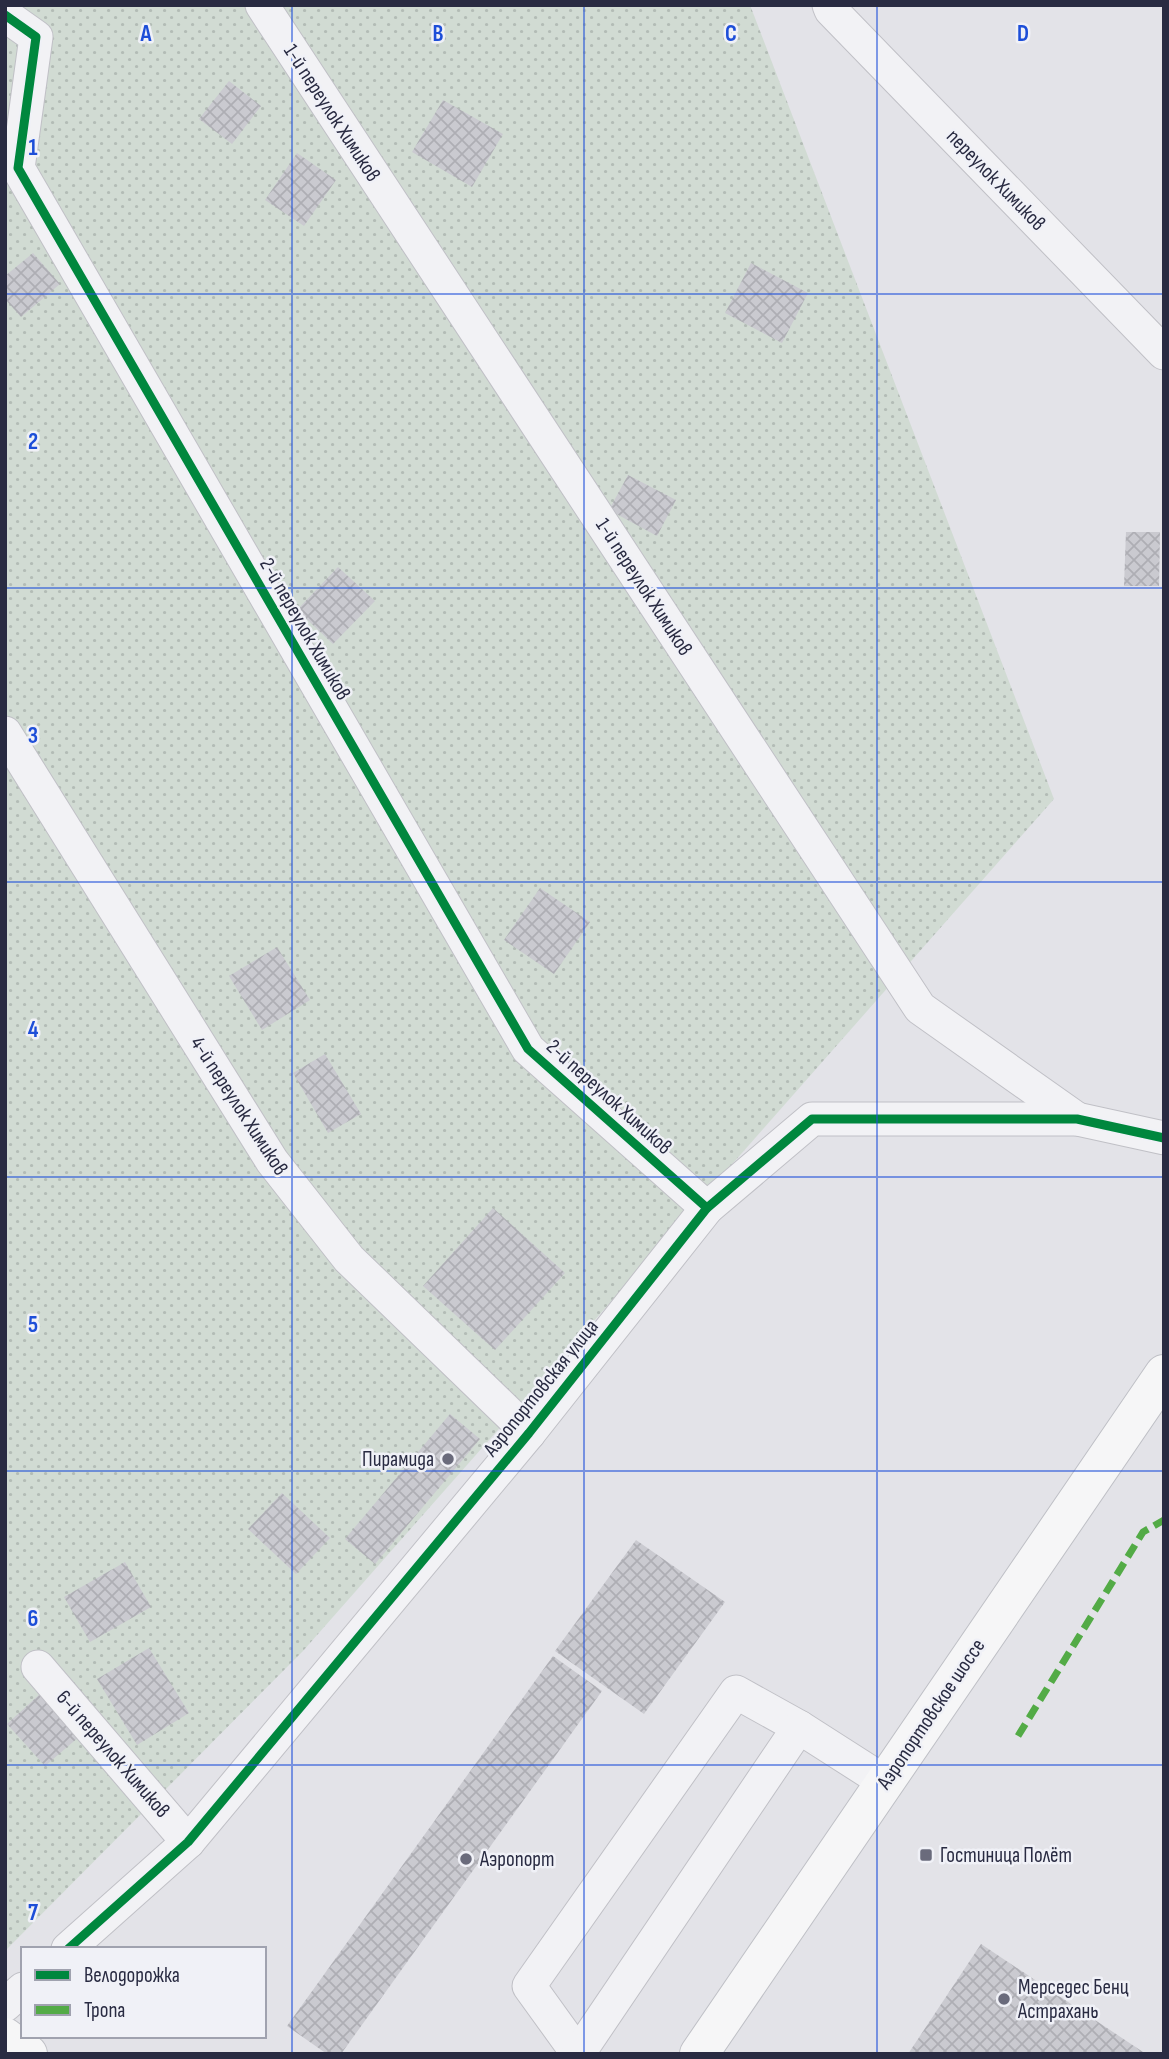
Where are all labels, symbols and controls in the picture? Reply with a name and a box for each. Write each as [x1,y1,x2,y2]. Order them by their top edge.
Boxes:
text: A [140,20,153,48]
text: B [433,20,444,48]
text: C [725,20,737,48]
text: D [1017,20,1029,48]
street label: 1-й переулок Химиков [278,40,386,186]
street label: переулок Химиков [941,124,1051,236]
text: 1 [28,134,38,162]
text: 2 [28,428,38,456]
street label: 1-й переулок Химиков [590,514,698,660]
street label: 2-й переулок Химиков [254,553,356,705]
text: 3 [28,722,38,750]
text: 4 [28,1016,39,1044]
street label: 4-й переулок Химиков [185,1032,293,1180]
street label: 2-й переулок Химиков [541,1034,677,1160]
text: 5 [28,1311,38,1339]
street label: Аэропортовская улица [478,1315,604,1462]
place label: Пирамида [362,1447,434,1472]
marker: Пирамида [440,1451,456,1467]
text: 6 [28,1605,38,1633]
street label: Аэропортовское шоссе [871,1634,990,1795]
street label: 6-й переулок Химиков [51,1685,175,1823]
place label: Гостиница Полёт [940,1843,1072,1868]
place label: Аэропорт [479,1847,555,1872]
marker: Гостиница Полёт [918,1847,934,1863]
marker: Аэропорт [458,1851,474,1867]
text: 7 [28,1899,38,1927]
legend [21,1947,266,2038]
text: Велодорожка [84,1963,180,1988]
place label: Мерседес Бенц Астрахань [1017,1975,1129,2024]
marker: Мерседес Бенц Астрахань [996,1991,1012,2007]
text: Тропа [84,1998,125,2023]

